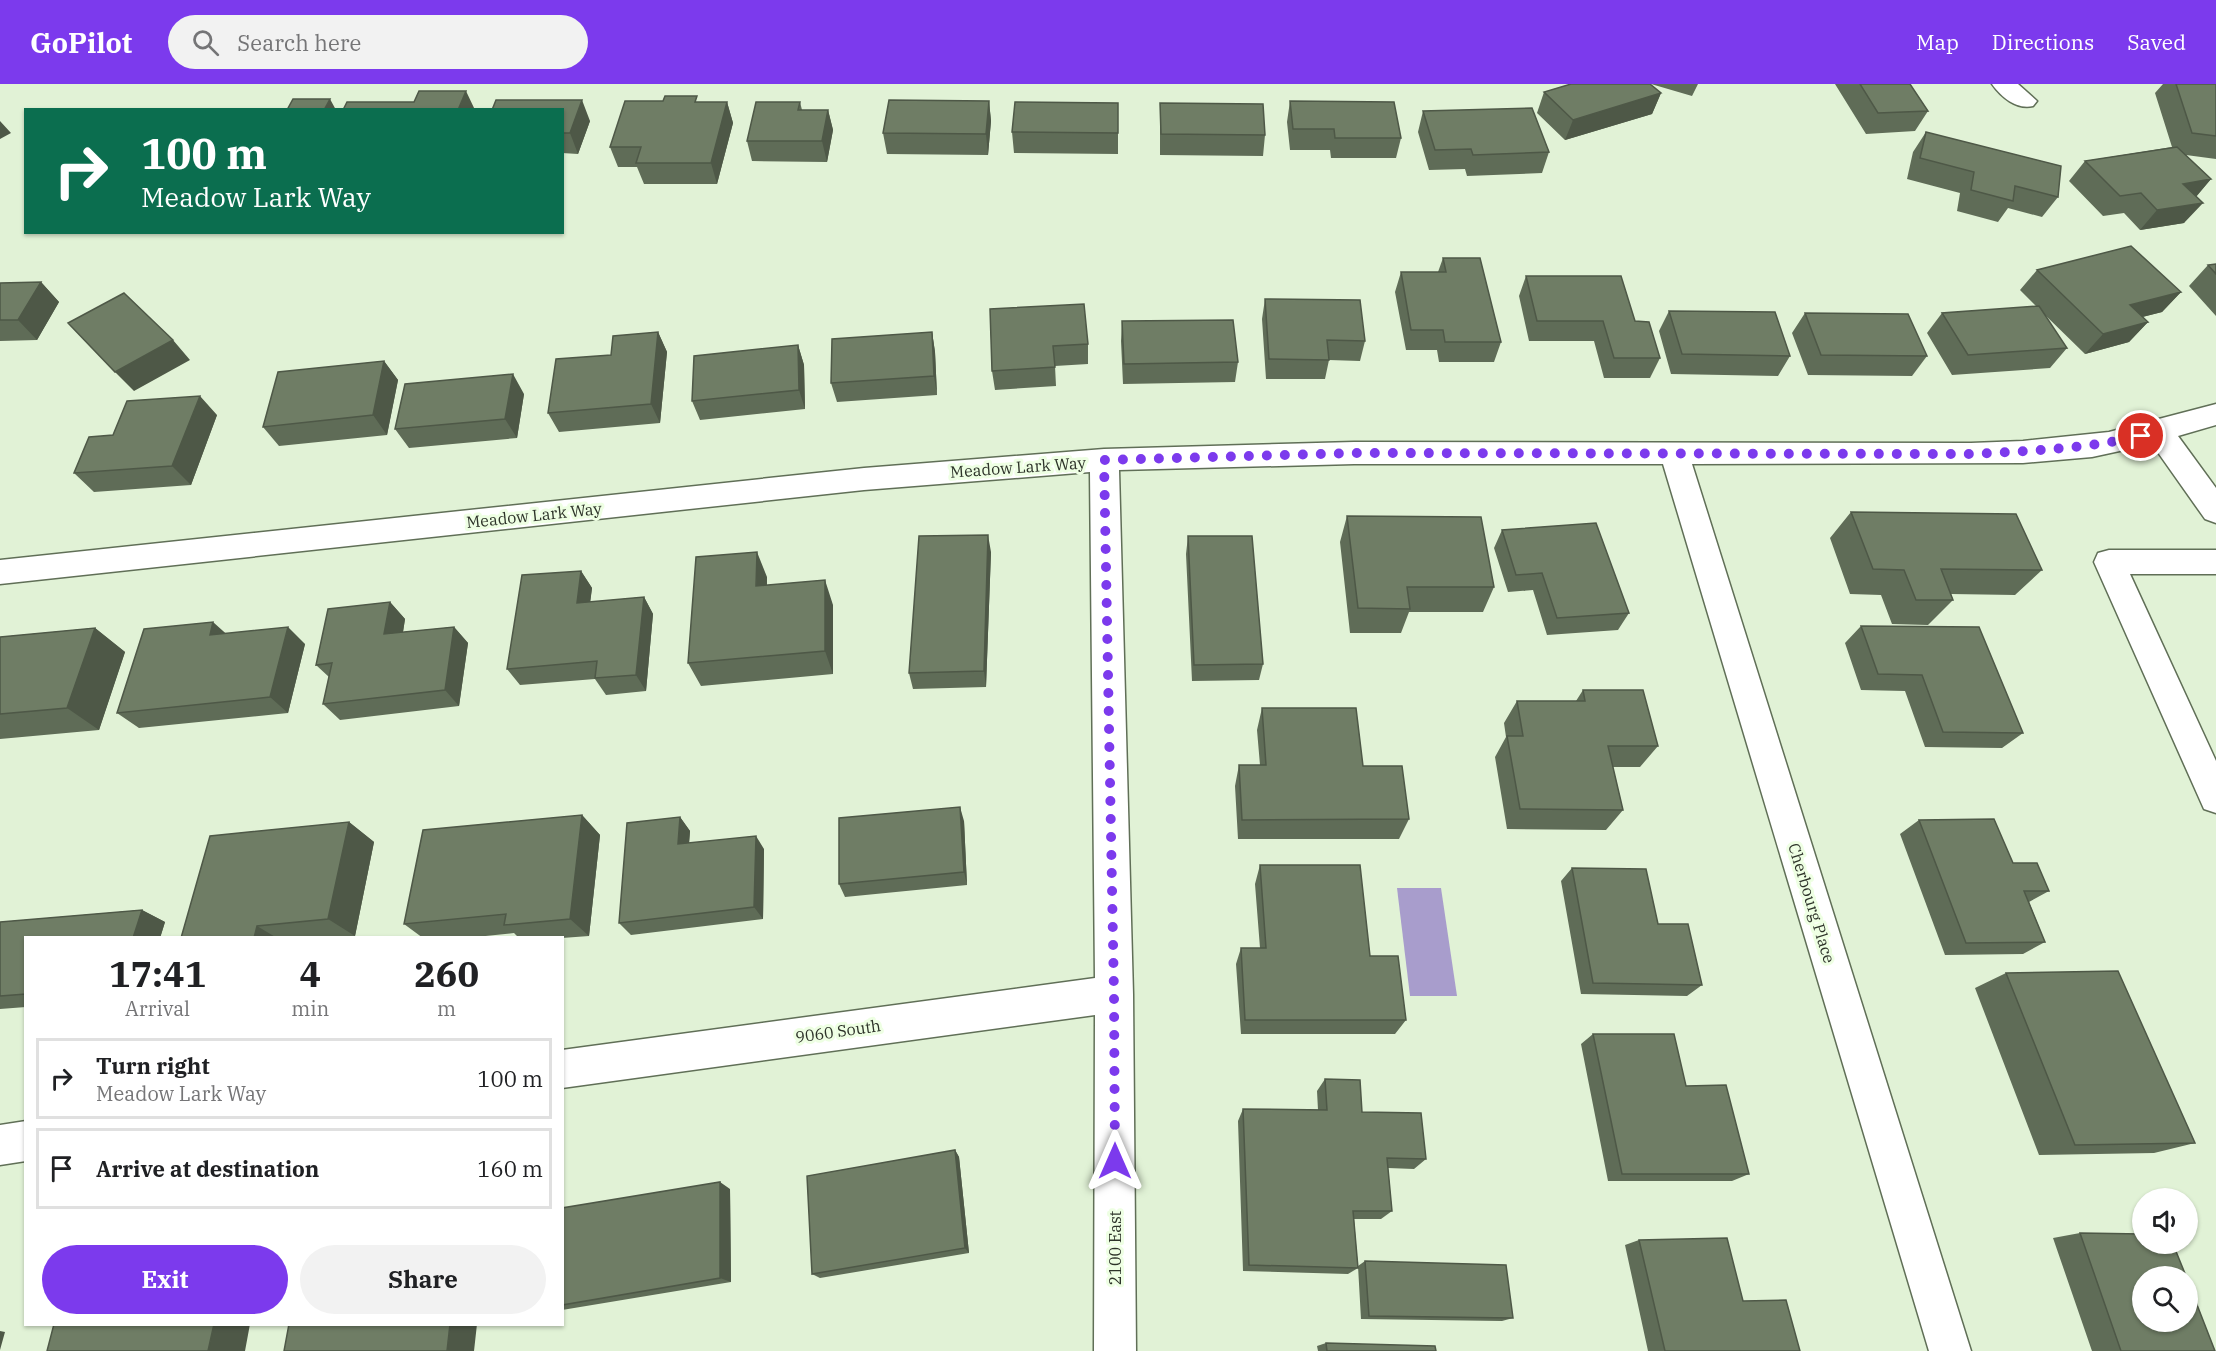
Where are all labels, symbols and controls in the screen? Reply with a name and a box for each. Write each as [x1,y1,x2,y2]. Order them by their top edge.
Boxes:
search box [168,15,588,69]
text: GoPilot [30,24,132,61]
icon: search [189,26,222,59]
text: Search here [237,28,361,57]
text: Map [1916,28,1959,56]
text: Directions [1992,28,2094,56]
text: Saved [2127,28,2186,56]
text: 100 m [141,126,267,181]
icon: right [42,132,120,210]
text: Meadow Lark Way [141,179,371,214]
pin [2115,410,2166,461]
icon: arrive [2124,419,2157,452]
street label: Meadow Lark Way [949,452,1087,482]
street label: Meadow Lark Way [465,498,603,532]
street label: Cherbourg Place [1784,841,1840,965]
text: 17:41 [109,950,206,997]
text: 4 [299,950,321,997]
text: 260 [414,950,479,997]
text: Arrival [125,995,190,1022]
text: min [291,995,329,1022]
text: m [437,995,456,1022]
street label: 9060 South [794,1015,882,1047]
text: Turn right [96,1051,210,1080]
icon: right [45,1062,78,1095]
text: 100 m [477,1064,543,1093]
text: Meadow Lark Way [96,1080,266,1107]
position arrow [1083,1129,1147,1193]
icon: arrive [45,1152,78,1185]
text: Arrive at destination [96,1154,319,1183]
text: 160 m [477,1154,543,1183]
map controls [2132,1188,2198,1332]
button: sound [2132,1188,2198,1254]
street label: 2100 East [1105,1210,1125,1285]
button: Exit [42,1245,288,1314]
button: Share [300,1245,546,1314]
button: search [2132,1266,2198,1332]

